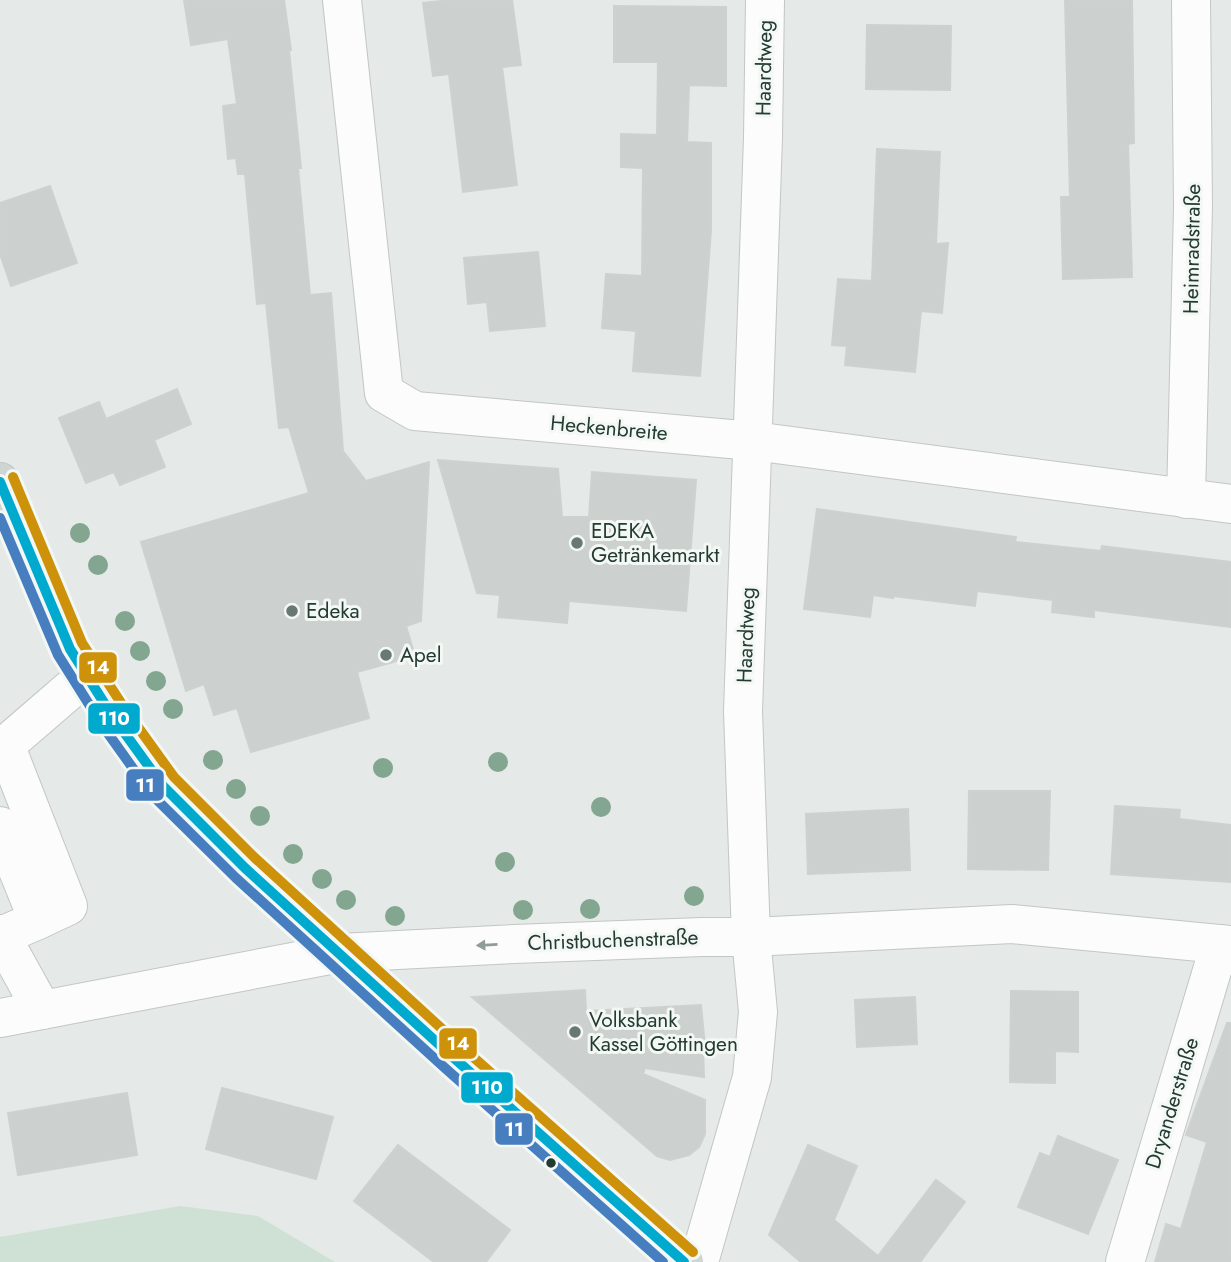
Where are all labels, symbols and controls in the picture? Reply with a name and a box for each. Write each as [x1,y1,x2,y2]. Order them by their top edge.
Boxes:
street label: Haardtweg [748,20,780,116]
street label: Heimradstraße [1176,183,1208,314]
street label: Heckenbreite [549,408,669,448]
place label: EDEKA Getränkemarkt [591,516,719,570]
marker: EDEKA Getränkemarkt [569,535,585,551]
street label: Haardtweg [729,586,763,684]
place label: Edeka [306,596,360,626]
marker: Edeka [284,603,300,619]
place label: Apel [400,640,441,670]
marker: Apel [378,647,394,663]
line badge: 14 [78,651,118,684]
text: 14 [87,654,109,681]
line badge: 110 [87,702,141,735]
text: 110 [98,705,130,732]
line badge: 11 [125,768,165,802]
text: 11 [135,772,155,799]
street label: Christbuchenstraße [527,922,699,958]
one-way arrow [476,940,498,951]
place label: Volksbank Kassel Göttingen [589,1005,738,1059]
marker: Volksbank Kassel Göttingen [567,1024,583,1040]
line badge: 14 [438,1027,478,1060]
text: 14 [447,1030,469,1057]
street label: Dryanderstraße [1138,1033,1206,1172]
line badge: 110 [460,1071,514,1104]
text: 110 [471,1074,503,1101]
line badge: 11 [494,1112,534,1146]
text: 11 [504,1116,524,1143]
unlabelled marker [544,1156,558,1170]

